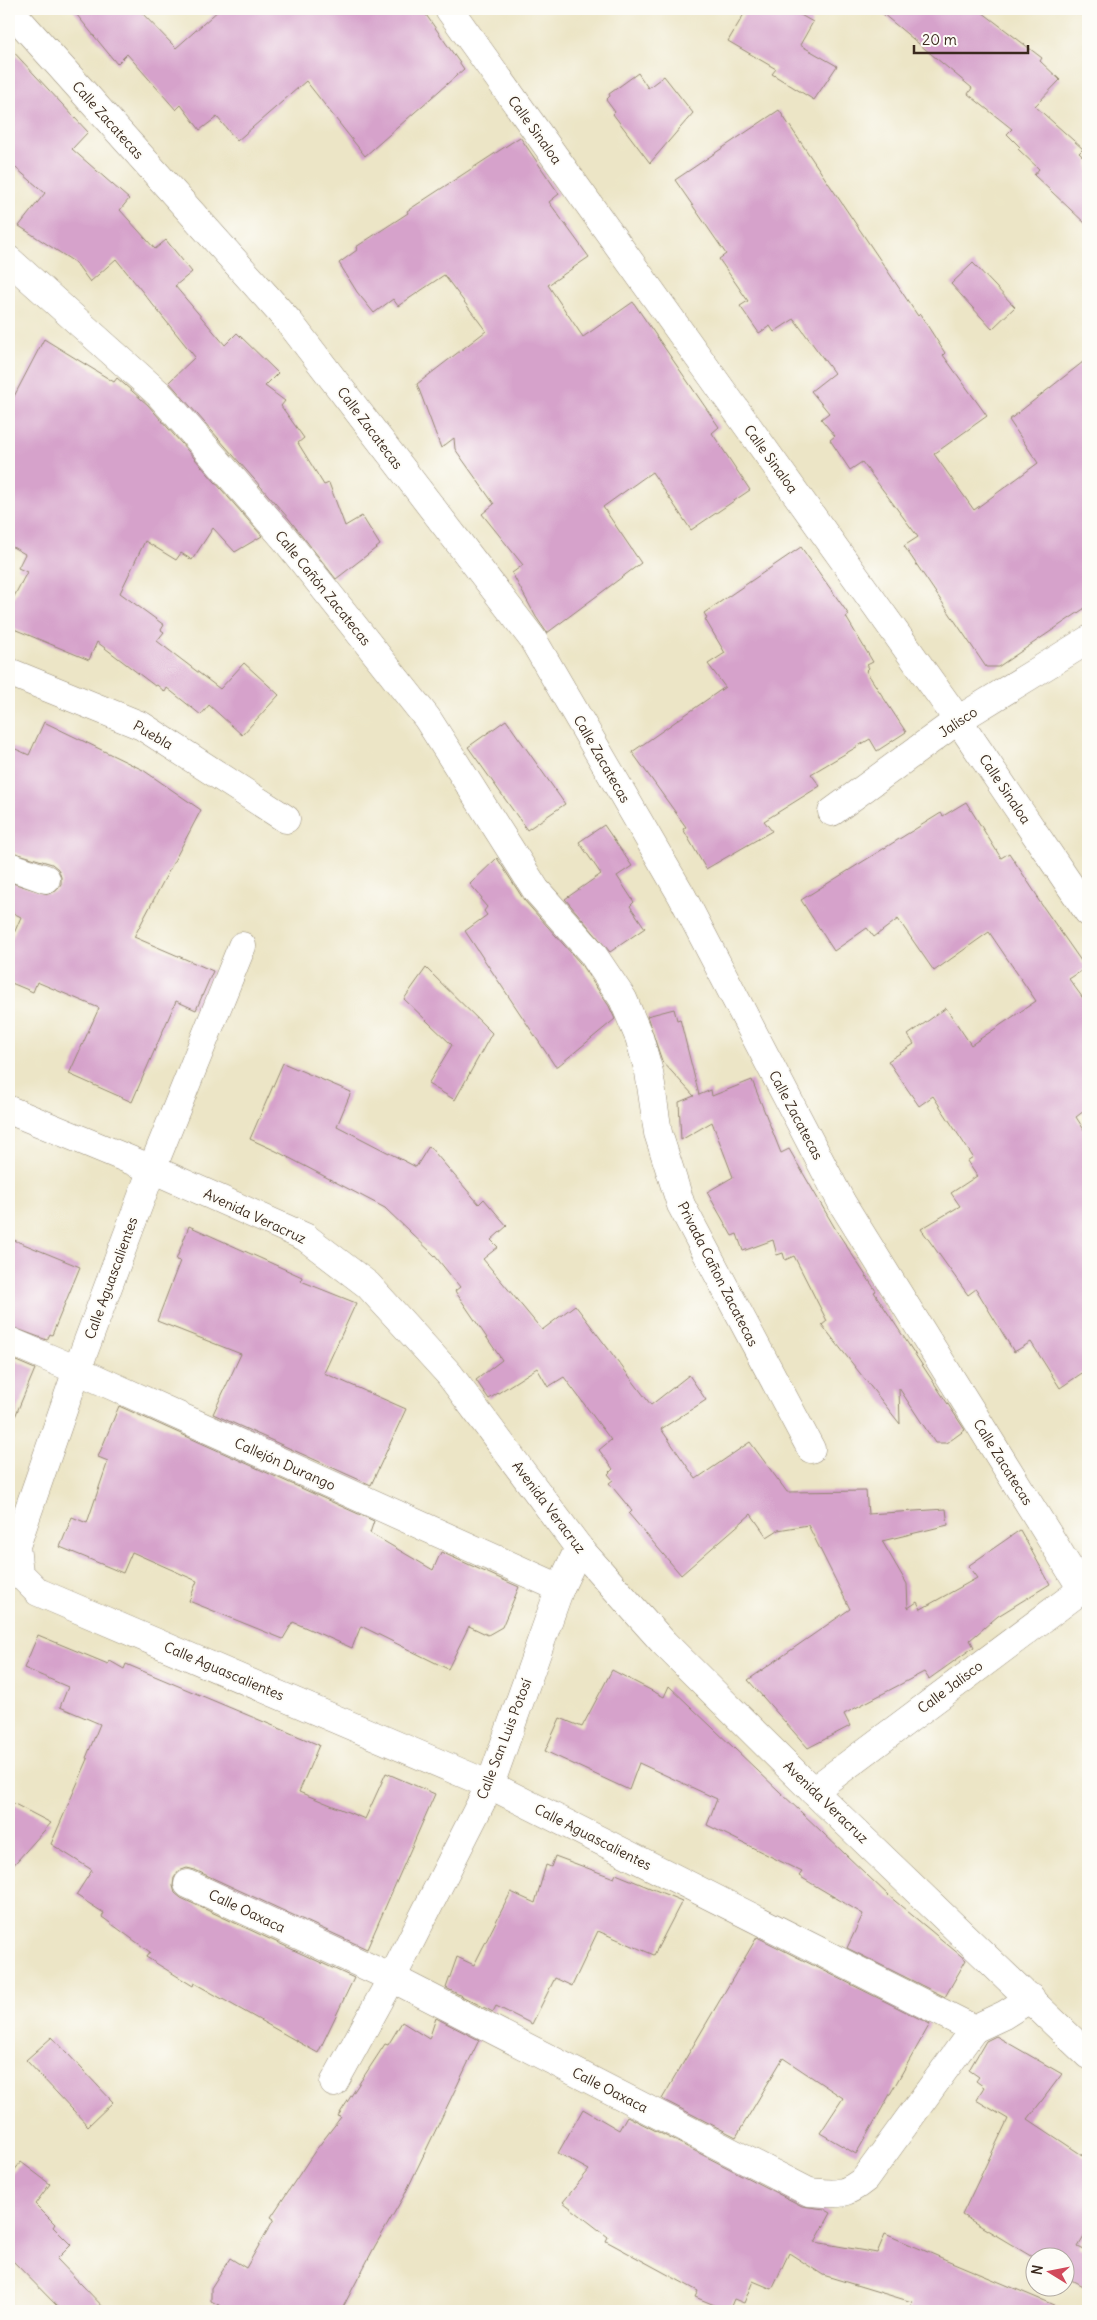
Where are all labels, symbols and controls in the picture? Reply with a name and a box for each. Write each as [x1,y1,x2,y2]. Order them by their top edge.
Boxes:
scale bar [914,22,1028,54]
text: 20 m [922,30,957,49]
street label: Calle Zacatecas [68,77,148,163]
street label: Calle Sinaloa [504,92,566,168]
street label: Calle Zacatecas [333,383,407,473]
street label: Calle Sinaloa [740,421,802,497]
street label: Calle Cañón Zacatecas [271,527,375,649]
street label: Jalisco [935,703,981,741]
street label: Calle Zacatecas [570,712,634,806]
street label: Puebla [130,716,176,754]
street label: Calle Sinaloa [975,751,1035,827]
street label: Calle Zacatecas [765,1067,827,1163]
street label: Avenida Veracruz [201,1184,309,1248]
street label: Privada Cañon Zacatecas [674,1199,762,1349]
street label: Calle Aguascalientes [81,1214,141,1342]
street label: Calle Zacatecas [969,1416,1037,1508]
street label: Callejón Durango [232,1434,338,1494]
street label: Avenida Veracruz [508,1457,590,1557]
street label: Calle Aguascalientes [161,1638,287,1704]
street label: Calle Jalisco [914,1657,986,1717]
street label: Calle San Luis Potosí [473,1676,535,1802]
street label: Avenida Veracruz [780,1757,872,1847]
street label: Calle Aguascalientes [532,1800,654,1874]
street label: Calle Oaxaca [206,1885,288,1937]
street label: Calle Oaxaca [569,2063,651,2117]
north arrow [1024,2248,1074,2298]
text: N [1027,2263,1047,2276]

